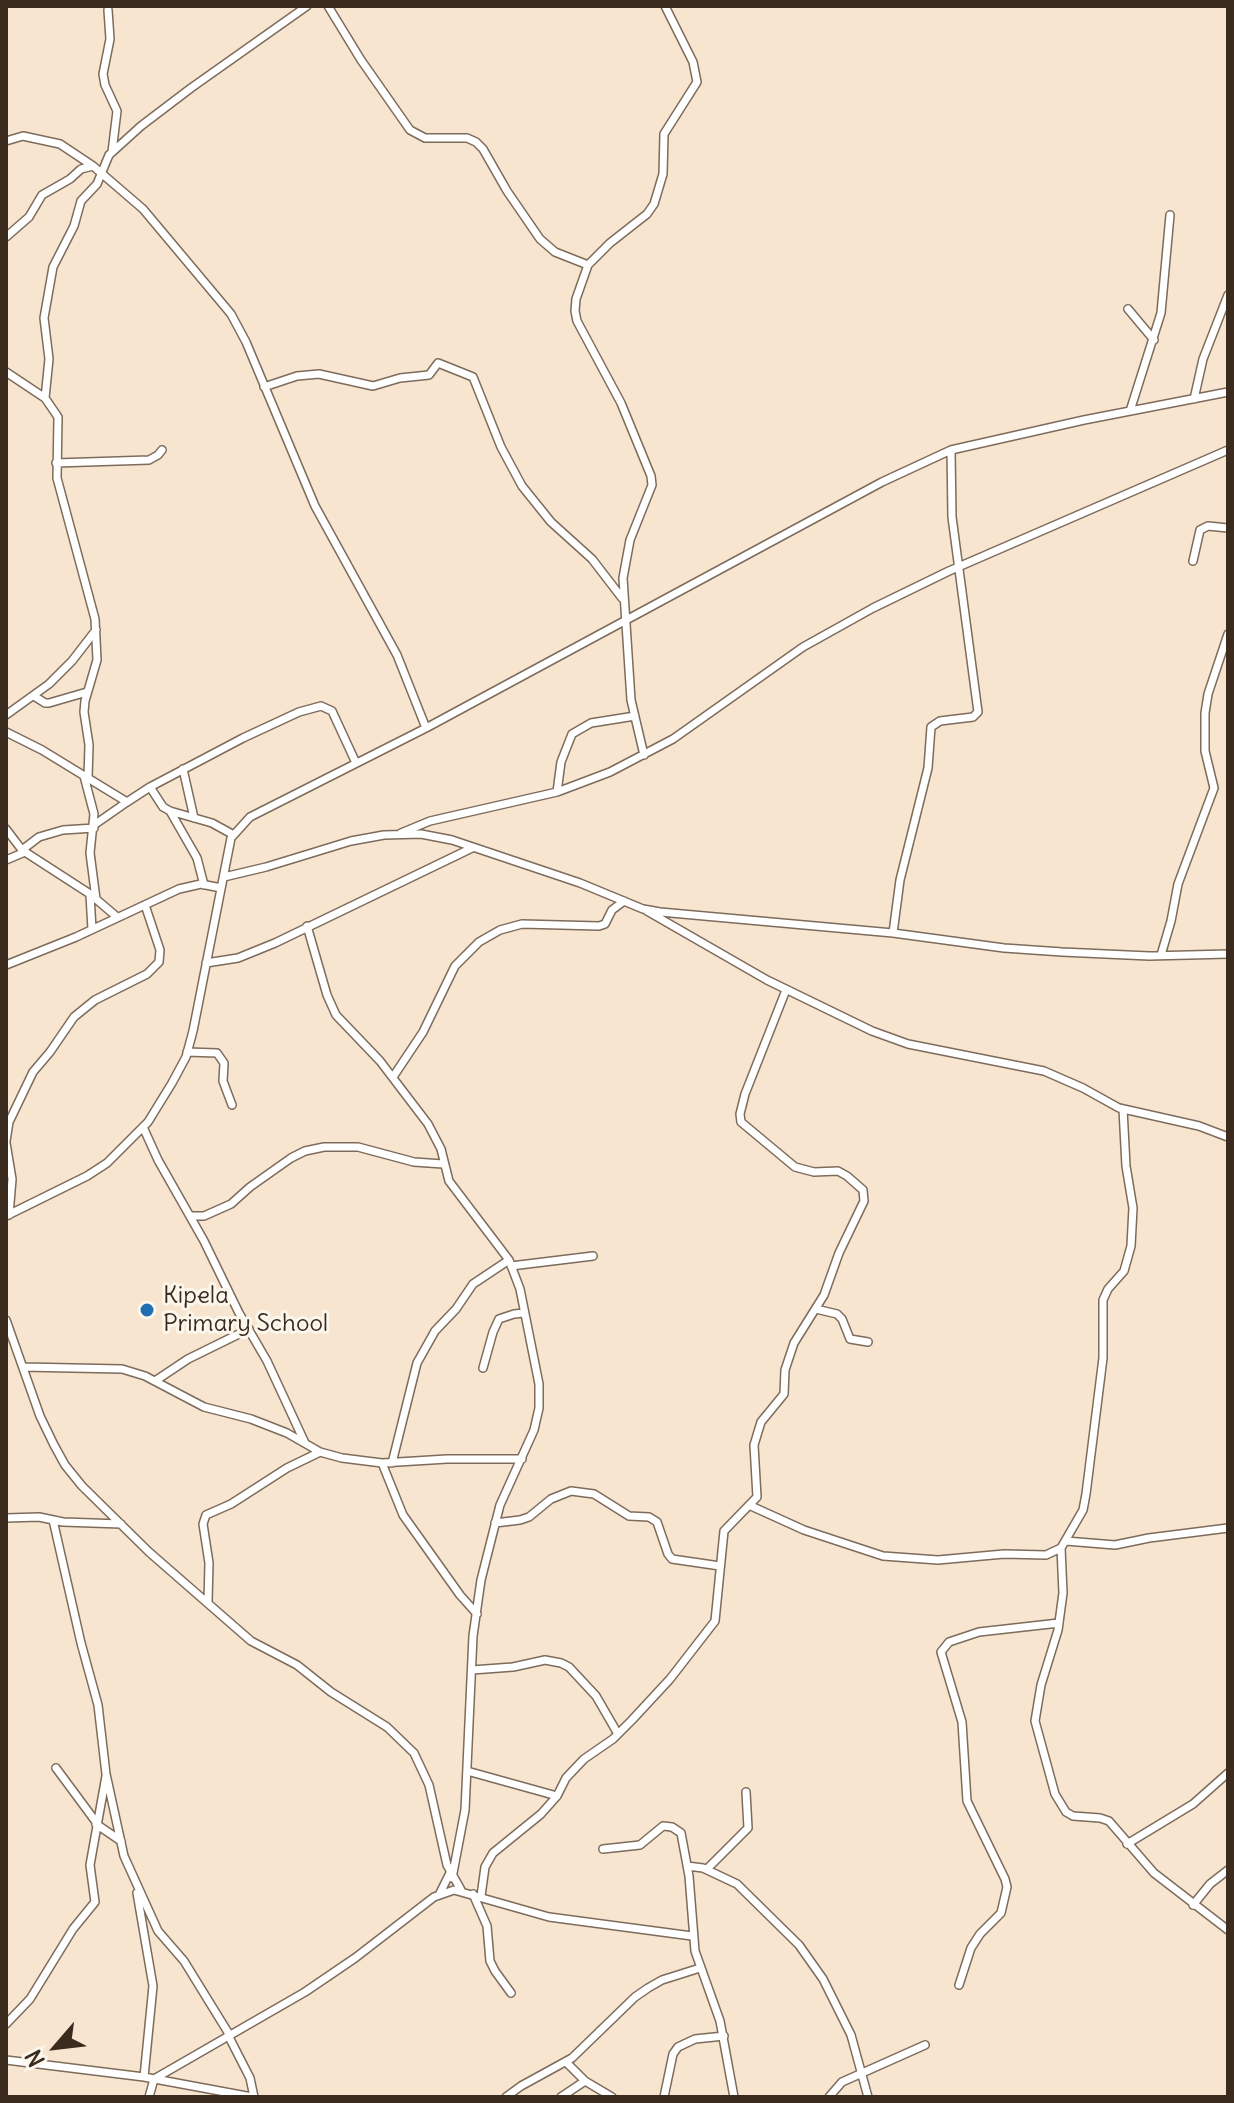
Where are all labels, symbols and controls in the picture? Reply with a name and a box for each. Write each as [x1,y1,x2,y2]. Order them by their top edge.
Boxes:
place label: Kipela Primary School [163,1282,328,1338]
marker: Kipela Primary School [138,1301,156,1319]
north arrow [16,2007,96,2087]
text: N [19,2045,51,2072]

